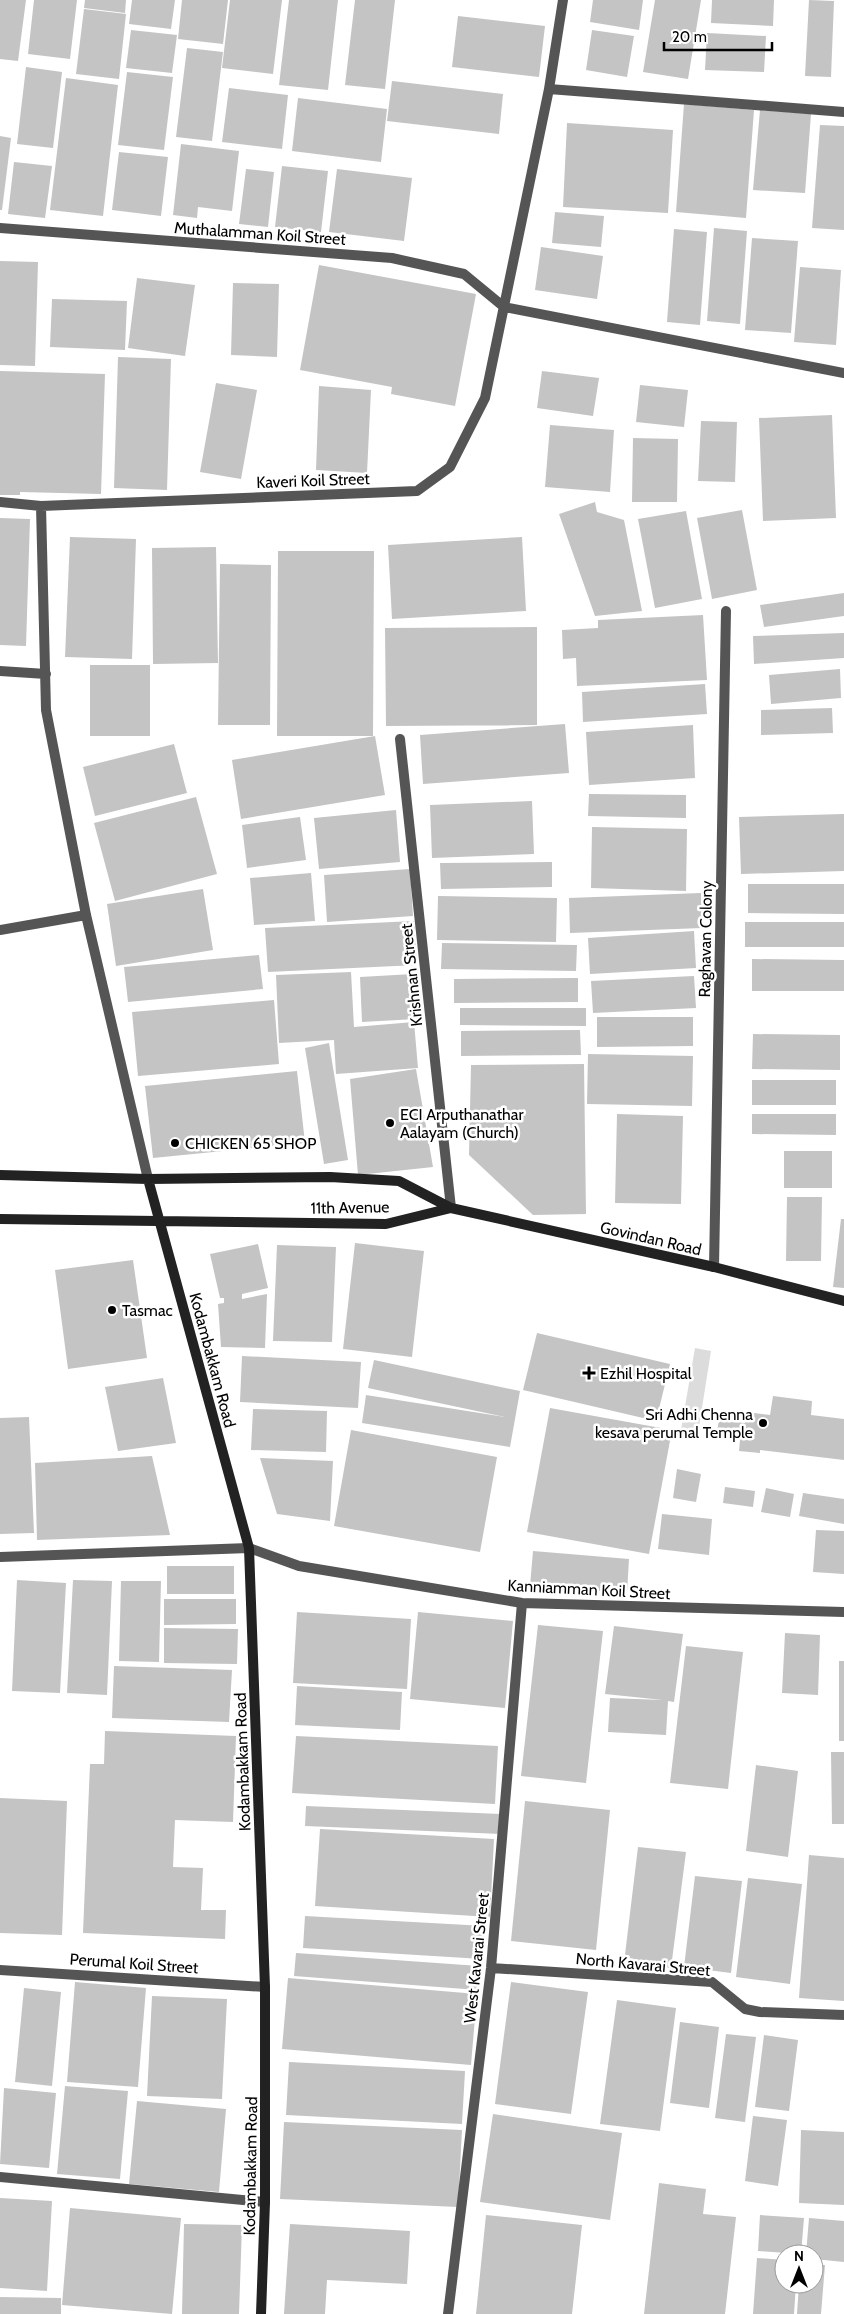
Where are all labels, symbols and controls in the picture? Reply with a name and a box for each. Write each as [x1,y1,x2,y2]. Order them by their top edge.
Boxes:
scale bar [664,20,772,52]
text: 20 m [672,28,707,46]
street label: Muthalamman Koil Street [174,218,347,249]
street label: Kaveri Koil Street [256,469,371,492]
street label: Raghavan Colony [695,880,716,998]
street label: Krishnan Street [397,922,426,1027]
place label: ECI Arputhanathar Aalayam (Church) [400,1105,524,1142]
marker: ECI Arputhanathar Aalayam (Church) [384,1117,396,1129]
place label: CHICKEN 65 SHOP [185,1134,316,1153]
marker: CHICKEN 65 SHOP [169,1137,181,1149]
street label: 11th Avenue [310,1197,390,1218]
street label: Govindan Road [598,1218,703,1259]
street label: Kodambakkam Road [185,1291,240,1430]
place label: Tasmac [122,1301,173,1320]
marker: Tasmac [106,1304,118,1316]
place label: Ezhil Hospital [600,1364,692,1383]
marker: Ezhil Hospital [582,1366,596,1380]
place label: Sri Adhi Chenna kesava perumal Temple [595,1405,753,1442]
marker: Sri Adhi Chenna kesava perumal Temple [757,1417,769,1429]
street label: Kanniamman Koil Street [507,1576,672,1603]
street label: Kodambakkam Road [231,1692,254,1832]
street label: West Kavarai Street [460,1891,493,2024]
street label: North Kavarai Street [575,1949,712,1980]
street label: Perumal Koil Street [69,1950,200,1978]
street label: Kodambakkam Road [240,2096,261,2236]
north arrow [774,2244,824,2294]
text: N [794,2247,804,2265]

